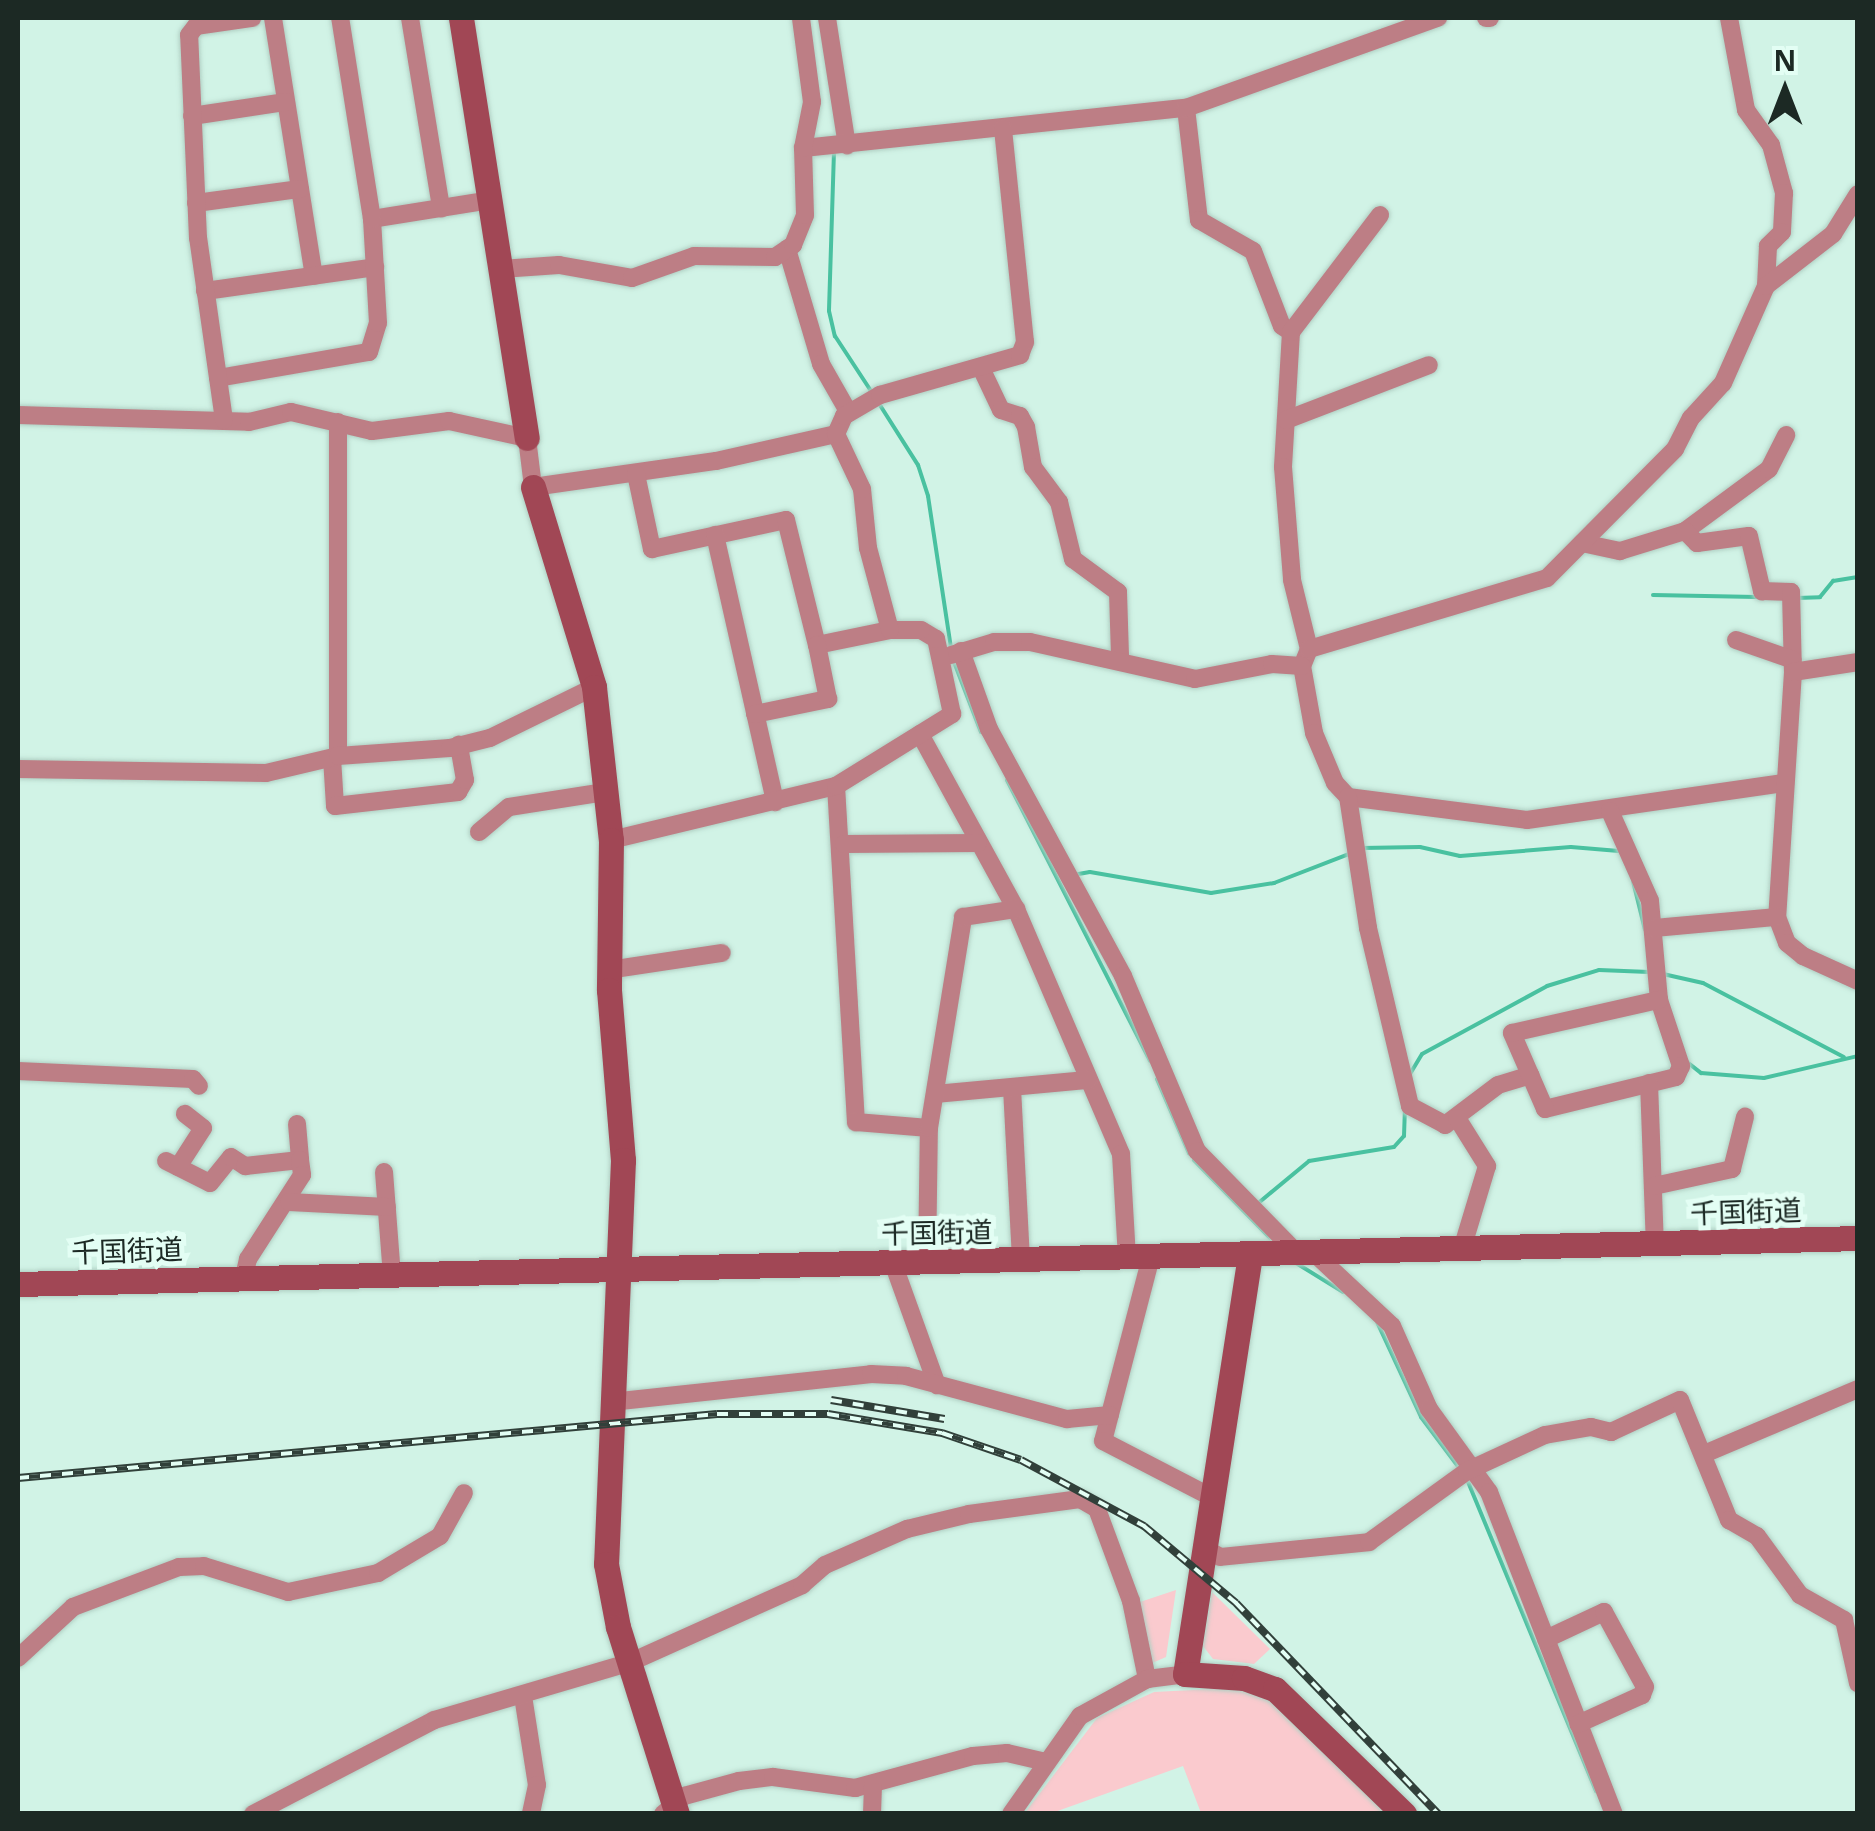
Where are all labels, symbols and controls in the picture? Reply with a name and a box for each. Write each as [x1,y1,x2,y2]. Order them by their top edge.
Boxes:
north arrow [1735,40,1835,140]
text: N [1774,41,1796,79]
street label: 千国街道 [1689,1192,1803,1230]
street label: 千国街道 [881,1214,993,1250]
street label: 千国街道 [70,1231,184,1269]

